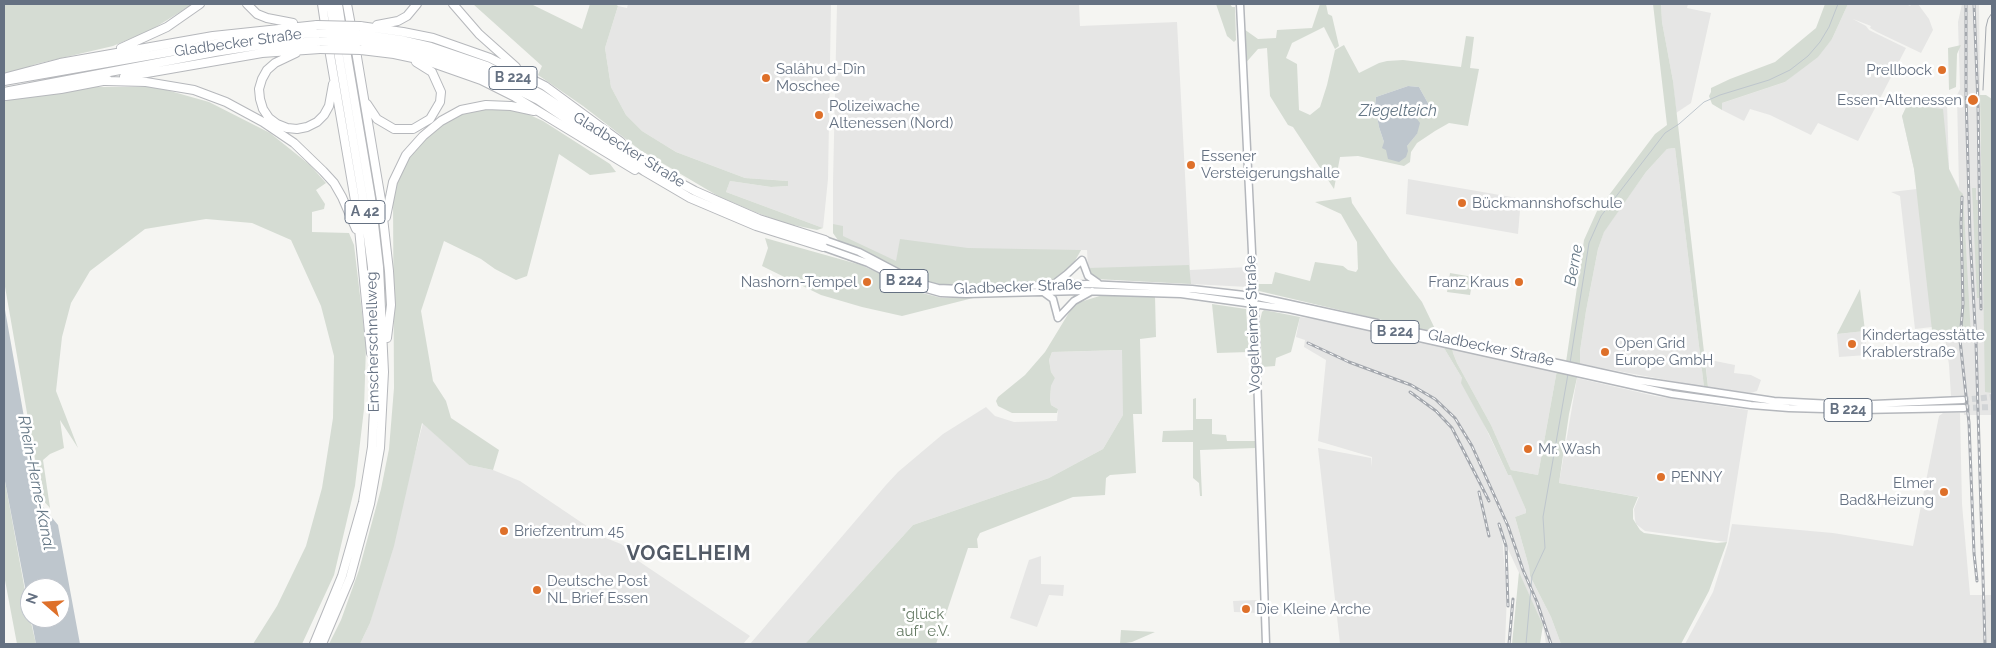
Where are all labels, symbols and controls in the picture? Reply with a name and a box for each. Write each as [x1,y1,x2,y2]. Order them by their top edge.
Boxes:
street label: Gladbecker Straße [173,25,303,61]
place label: Salâhu d-Dîn Moschee [776,60,865,95]
place label: Prellbock [1866,61,1932,79]
marker: Prellbock [1936,64,1948,76]
road number: B 224 [489,66,537,90]
marker: Salâhu d-Dîn Moschee [760,72,772,84]
place label: Essen-Altenessen [1837,91,1962,109]
marker: Essen-Altenessen [1966,93,1980,107]
place label: Polizeiwache Altenessen (Nord) [829,97,953,132]
water label: Ziegelteich [1359,101,1437,121]
street label: Gladbecker Straße [570,108,688,192]
marker: Polizeiwache Altenessen (Nord) [813,109,825,121]
place label: Essener Versteigerungshalle [1201,147,1340,182]
marker: Essener Versteigerungshalle [1185,159,1197,171]
place label: Bückmannshofschule [1472,194,1622,212]
marker: Bückmannshofschule [1456,197,1468,209]
road number: A 42 [345,200,385,223]
water label: Berne [1561,243,1587,287]
street label: Vogelheimer Straße [1242,255,1264,393]
road number: B 224 [880,270,928,292]
street label: Emscherschnellweg [363,271,383,413]
place label: Nashorn-Tempel [741,273,857,291]
place label: Franz Kraus [1428,273,1509,291]
marker: Nashorn-Tempel [861,276,873,288]
street label: Gladbecker Straße [953,276,1083,298]
marker: Franz Kraus [1513,276,1525,288]
road number: B 224 [1371,321,1419,344]
street label: Gladbecker Straße [1426,326,1556,370]
place label: Kindertagesstätte Krablerstraße [1862,326,1985,361]
place label: Open Grid Europe GmbH [1615,334,1713,369]
marker: Kindertagesstätte Krablerstraße [1846,338,1858,350]
marker: Open Grid Europe GmbH [1599,346,1611,358]
road number: B 224 [1824,398,1872,422]
water label: Rhein-Herne-Kanal [13,414,59,552]
place label: Mr. Wash [1538,440,1601,458]
marker: Mr. Wash [1522,443,1534,455]
place label: PENNY [1671,468,1722,486]
marker: PENNY [1655,471,1667,483]
place label: Elmer Bad&Heizung [1839,474,1934,509]
marker: Elmer Bad&Heizung [1938,486,1950,498]
place label: Briefzentrum 45 [514,522,624,540]
marker: Briefzentrum 45 [498,525,510,537]
district label: VOGELHEIM [625,542,753,566]
place label: Deutsche Post NL Brief Essen [547,572,648,607]
north arrow [20,578,70,628]
marker: Deutsche Post NL Brief Essen [531,584,543,596]
text: N [22,591,41,606]
place label: Die Kleine Arche [1256,600,1371,618]
marker: Die Kleine Arche [1240,603,1252,615]
park label: "glück auf" e.V. [896,605,950,640]

